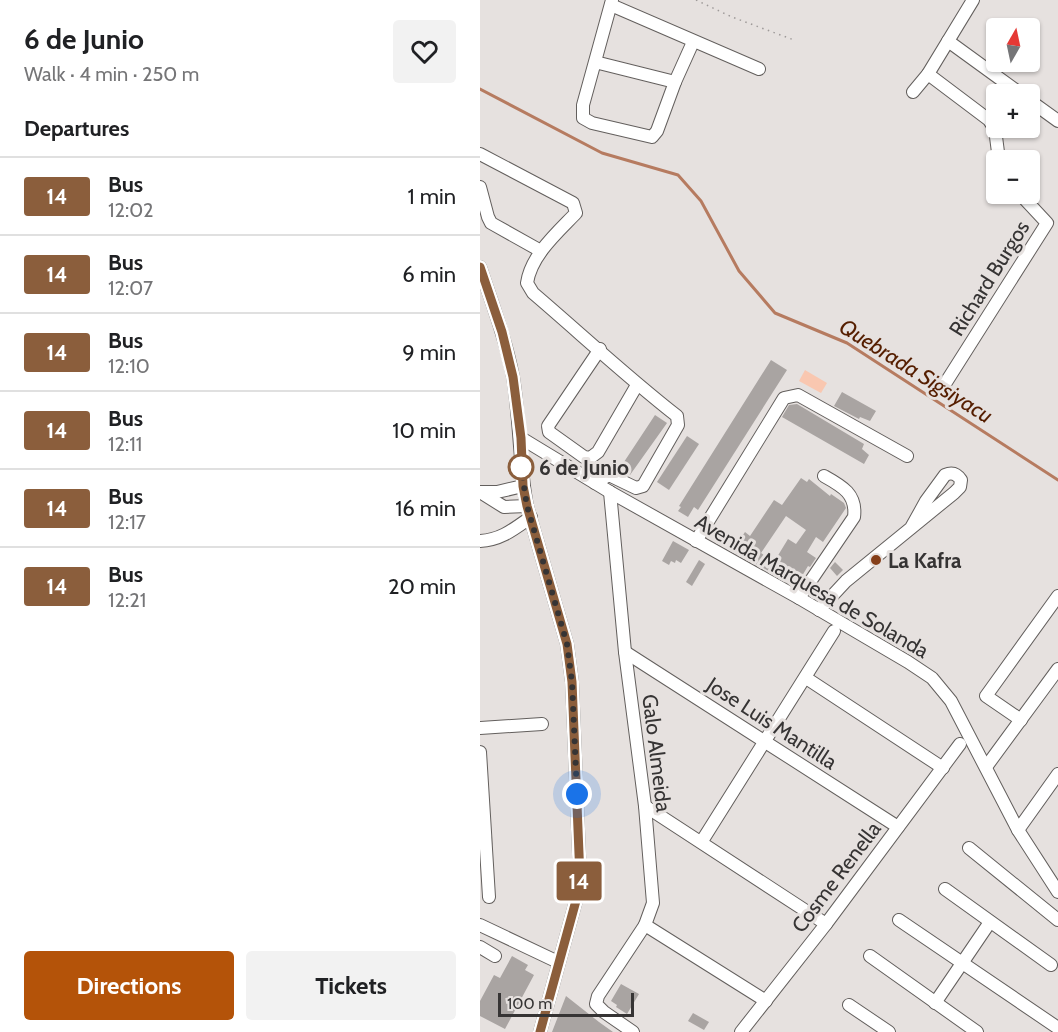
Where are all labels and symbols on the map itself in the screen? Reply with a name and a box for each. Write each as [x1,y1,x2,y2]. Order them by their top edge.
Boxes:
north arrow [986,18,1040,72]
street label: Richard Burgos [944,215,1035,340]
water label: Quebrada Sigsiyacu [834,313,998,429]
marker: 6 de Junio [508,454,534,480]
place label: 6 de Junio [539,455,629,480]
street label: Avenida Marquesa de Solanda [691,509,933,663]
place label: La Kafra [888,548,962,573]
marker: La Kafra [869,553,883,567]
street label: Jose Luis Mantilla [701,671,842,774]
street label: Galo Almeida [637,693,677,813]
your location [562,779,592,809]
street label: Cosme Renella [786,817,886,937]
line badge: 14 [552,862,606,900]
scale bar [498,990,634,1018]

